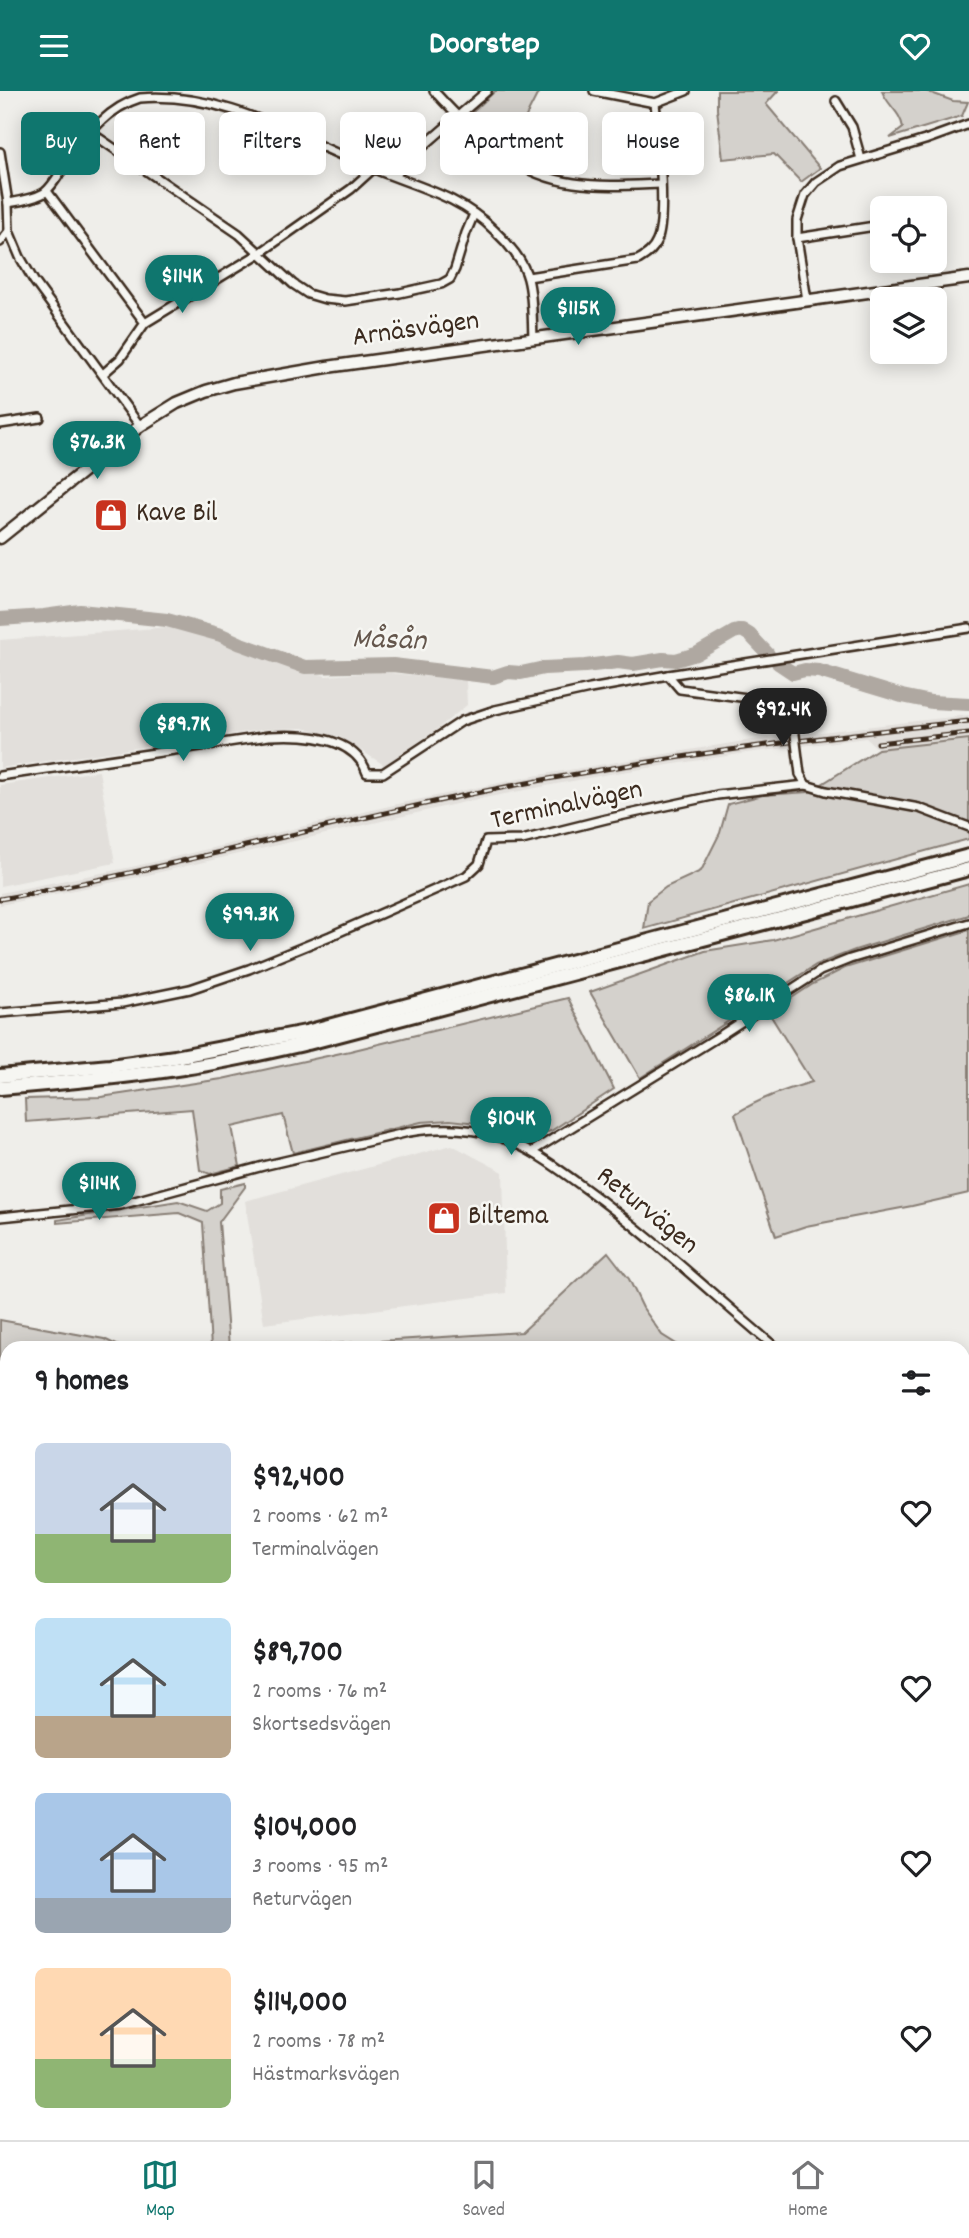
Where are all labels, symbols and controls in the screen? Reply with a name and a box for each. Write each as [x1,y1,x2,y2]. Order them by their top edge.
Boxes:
text: Doorstep [429,23,540,69]
icon: menu [35,27,73,65]
icon: heart [896,27,934,65]
chip: Buy [21,112,100,175]
chip: Rent [114,112,205,175]
chip: Filters [219,112,326,175]
chip: New [340,112,426,175]
chip: Apartment [440,112,588,175]
chip: House [602,112,704,175]
map controls [870,196,947,364]
button: locate [870,196,947,273]
pin: $114K [133,255,231,315]
text: $114K [161,261,203,294]
pin: $115K [529,287,627,347]
button: layers [870,287,947,364]
text: $115K [556,293,600,326]
street label: Arnäsvägen [350,302,482,360]
pin: $76.3K [40,421,154,481]
text: $76.3K [69,427,125,460]
place label: Kave Bil [136,495,218,535]
shop icon: Kave Bil [92,496,130,534]
water label: Måsån [351,619,428,665]
pin: $92.4K [726,689,840,748]
text: $92.4K [755,694,811,727]
pin: $89.7K [126,703,240,763]
text: $89.7K [156,709,210,742]
street label: Terminalvägen [487,771,647,843]
pin: $99.3K [193,893,307,953]
text: $99.3K [221,899,279,932]
pin: $86.1K [692,975,806,1034]
text: $86.1K [723,980,775,1013]
pin: $104K [462,1097,560,1157]
text: $104K [486,1103,536,1136]
street label: Returvägen [586,1158,706,1266]
pin: $114K [50,1163,148,1222]
text: $114K [78,1168,120,1201]
place label: Biltema [468,1198,549,1238]
shop icon: Biltema [425,1199,463,1237]
text: 9 homes [35,1362,129,1405]
icon: filters [897,1364,935,1402]
text: $92,400 [252,1458,345,1501]
icon: home [91,1471,175,1555]
icon: heart [897,1494,935,1532]
text: 2 rooms · 62 m² [252,1501,388,1534]
text: Terminalvägen [252,1534,379,1567]
text: $89,700 [252,1633,343,1676]
icon: home [91,1646,175,1730]
icon: heart [897,1669,935,1707]
text: 2 rooms · 76 m² [252,1676,387,1709]
text: Skortsedsvägen [252,1709,391,1742]
text: $104,000 [252,1808,357,1851]
icon: home [91,1821,175,1905]
icon: heart [897,1844,935,1882]
text: 3 rooms · 95 m² [252,1851,388,1884]
text: Returvägen [252,1884,352,1917]
text: $114,000 [252,1983,348,2026]
icon: home [91,1996,175,2080]
icon: heart [897,2019,935,2057]
text: 2 rooms · 78 m² [252,2026,385,2059]
text: Hästmarksvägen [252,2059,400,2092]
tab: Map [141,2156,179,2225]
tab: Saved [462,2156,505,2225]
tab: Home [788,2156,828,2225]

